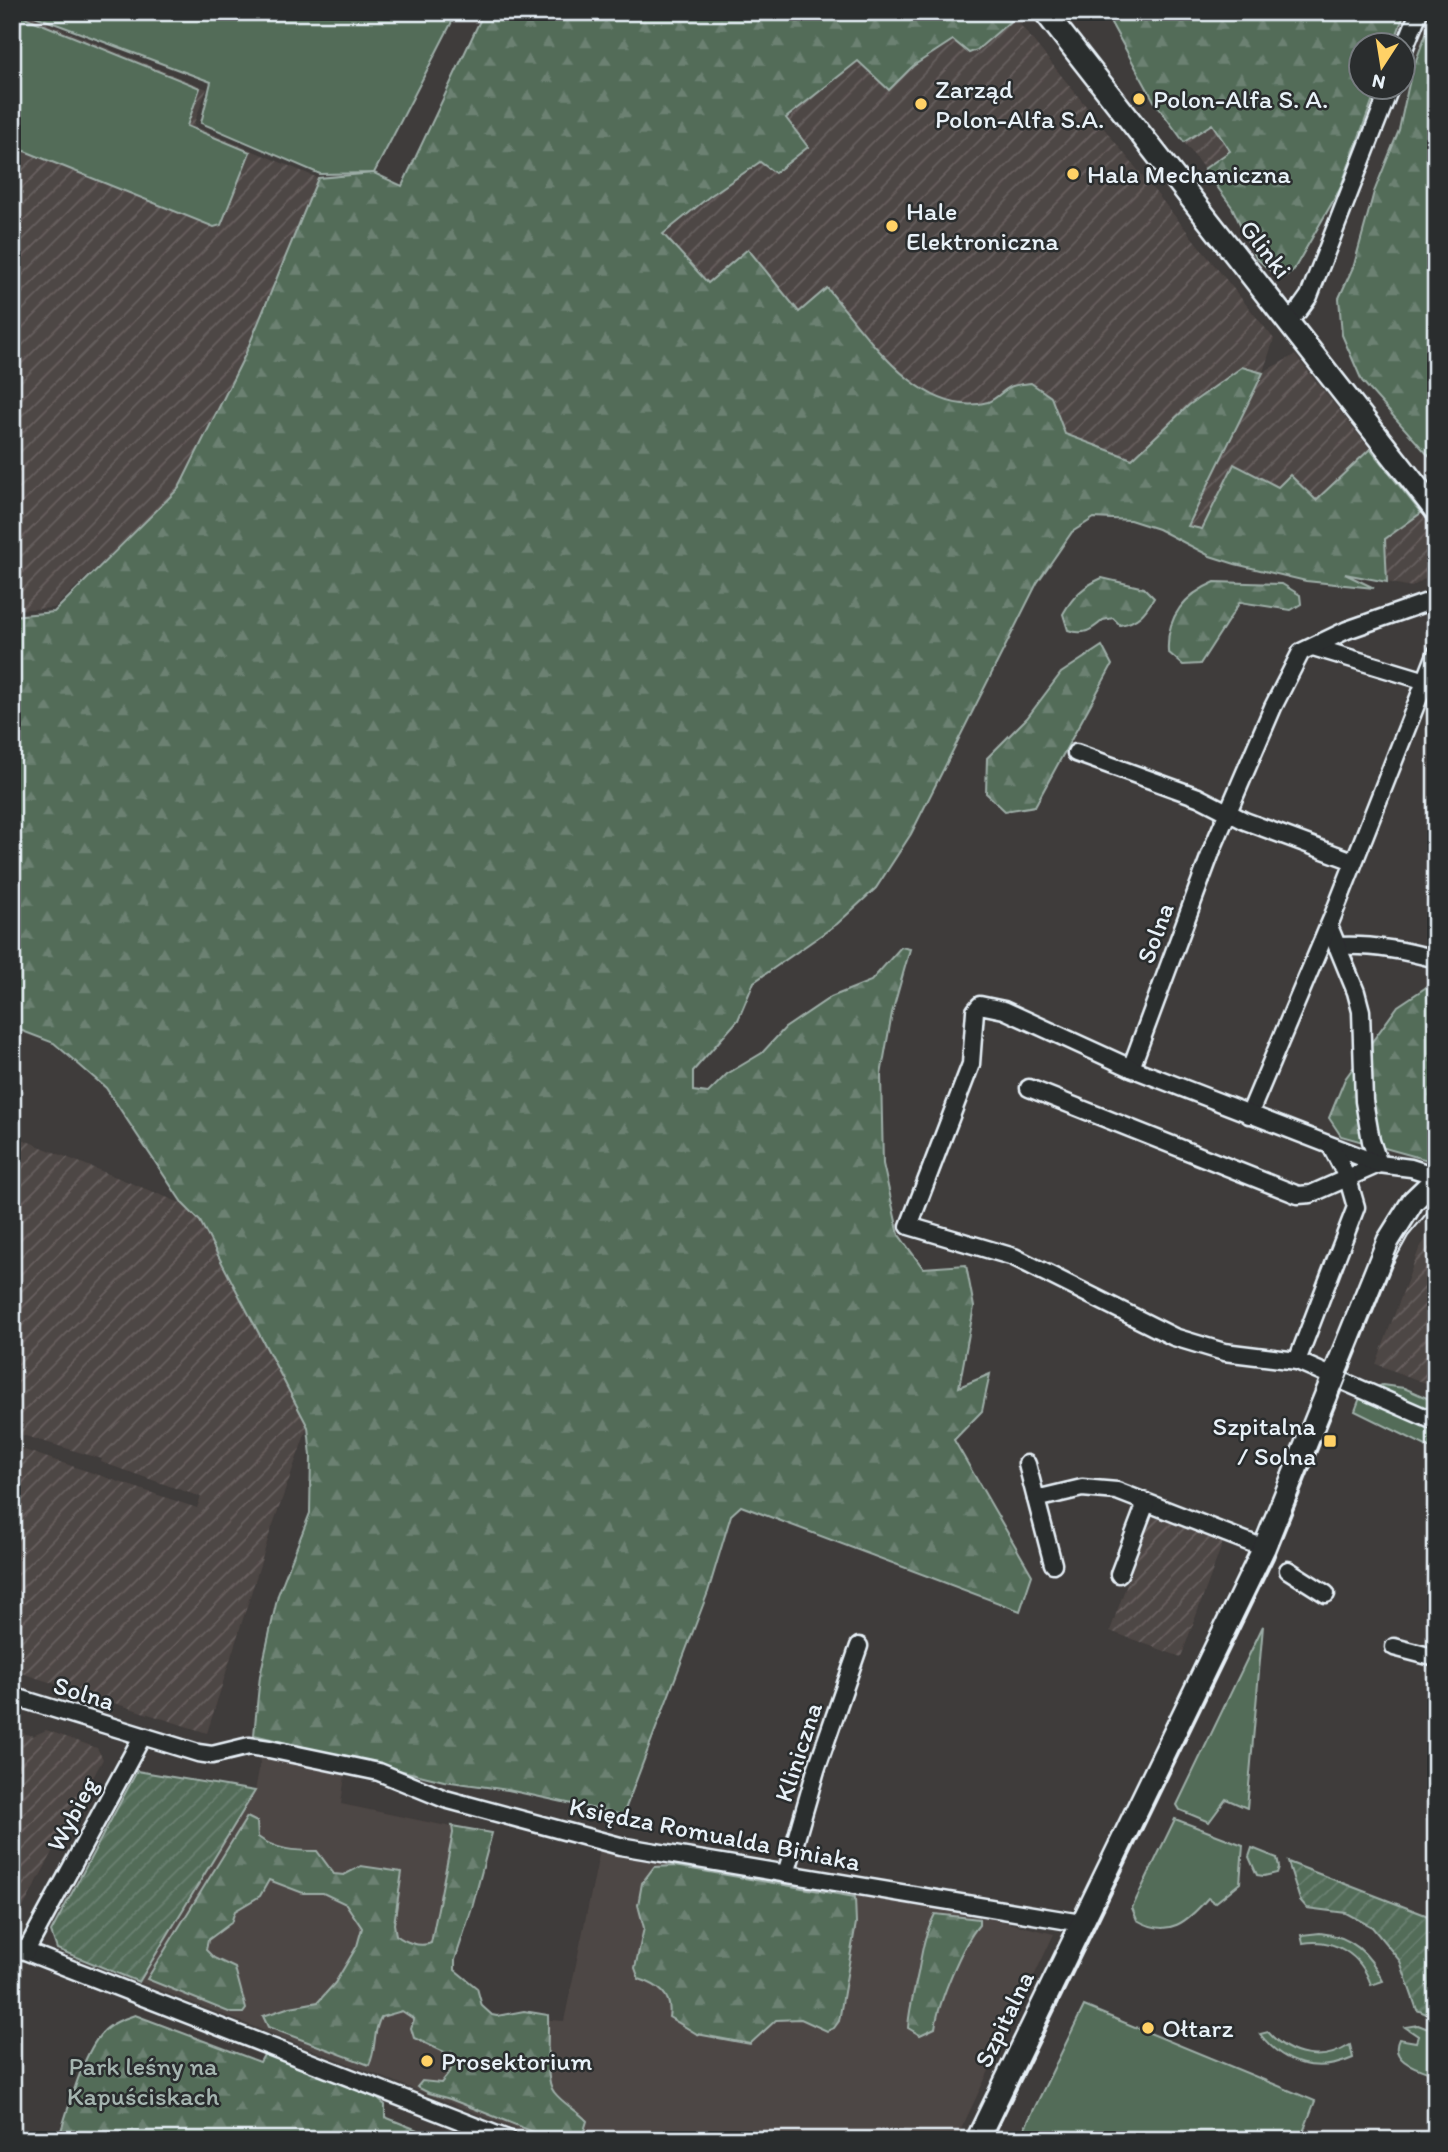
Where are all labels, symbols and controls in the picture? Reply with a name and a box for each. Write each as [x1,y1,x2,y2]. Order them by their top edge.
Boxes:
north arrow [1346,32,1416,102]
text: N [1370,70,1387,95]
place label: Zarząd Polon-Alfa S.A. [935,73,1104,135]
place label: Polon-Alfa S. A. [1153,83,1328,115]
marker: Polon-Alfa S. A. [1131,91,1147,107]
marker: Zarząd Polon-Alfa S.A. [913,96,929,112]
place label: Hala Mechaniczna [1087,158,1291,190]
marker: Hala Mechaniczna [1065,166,1081,182]
place label: Hale Elektroniczna [906,195,1059,257]
street label: Glinki [1233,213,1299,285]
marker: Hale Elektroniczna [884,218,900,234]
street label: Solna [1129,898,1181,968]
place label: Szpitalna / Solna [1213,1410,1316,1472]
marker: Szpitalna / Solna [1322,1433,1338,1449]
street label: Solna [50,1669,118,1717]
street label: Kliniczna [767,1698,829,1806]
street label: Wybieg [39,1771,105,1857]
street label: Księdza Romualda Biniaka [567,1790,864,1878]
street label: Szpitalna [967,1965,1041,2072]
place label: Ołtarz [1162,2012,1233,2044]
marker: Ołtarz [1140,2020,1156,2036]
place label: Prosektorium [441,2045,592,2077]
park label: Park leśny na Kapuściskach [67,2050,219,2112]
marker: Prosektorium [419,2053,435,2069]

